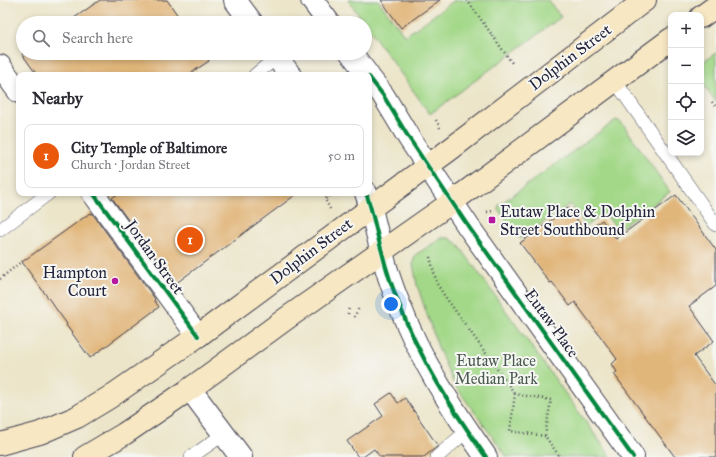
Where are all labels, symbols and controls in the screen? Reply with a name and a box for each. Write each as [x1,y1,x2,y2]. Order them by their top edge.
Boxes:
map controls [668,12,704,156]
button: + [668,12,704,48]
search box [16,16,372,60]
street label: Dolphin Street [525,20,615,94]
icon: search [30,27,52,49]
text: Search here [62,29,133,47]
button: − [668,48,704,84]
button: locate [668,84,704,120]
text: Nearby [32,88,83,109]
button: layers [668,120,704,156]
text: City Temple of Baltimore [71,139,227,157]
text: 1 [43,148,49,164]
text: 50 m [328,148,355,164]
text: Church · Jordan Street [71,157,190,173]
place label: Eutaw Place & Dolphin Street Southbound [500,202,656,239]
street label: Dolphin Street [266,214,356,288]
street label: Jordan Street [120,215,188,299]
marker: Eutaw Place & Dolphin Street Southbound [487,215,497,225]
pin: 1 [177,225,203,255]
place label: Hampton Court [42,263,107,300]
marker: Hampton Court [110,276,120,286]
street label: Eutaw Place [521,285,583,361]
your location [381,294,401,314]
park label: Eutaw Place Median Park [454,351,538,388]

